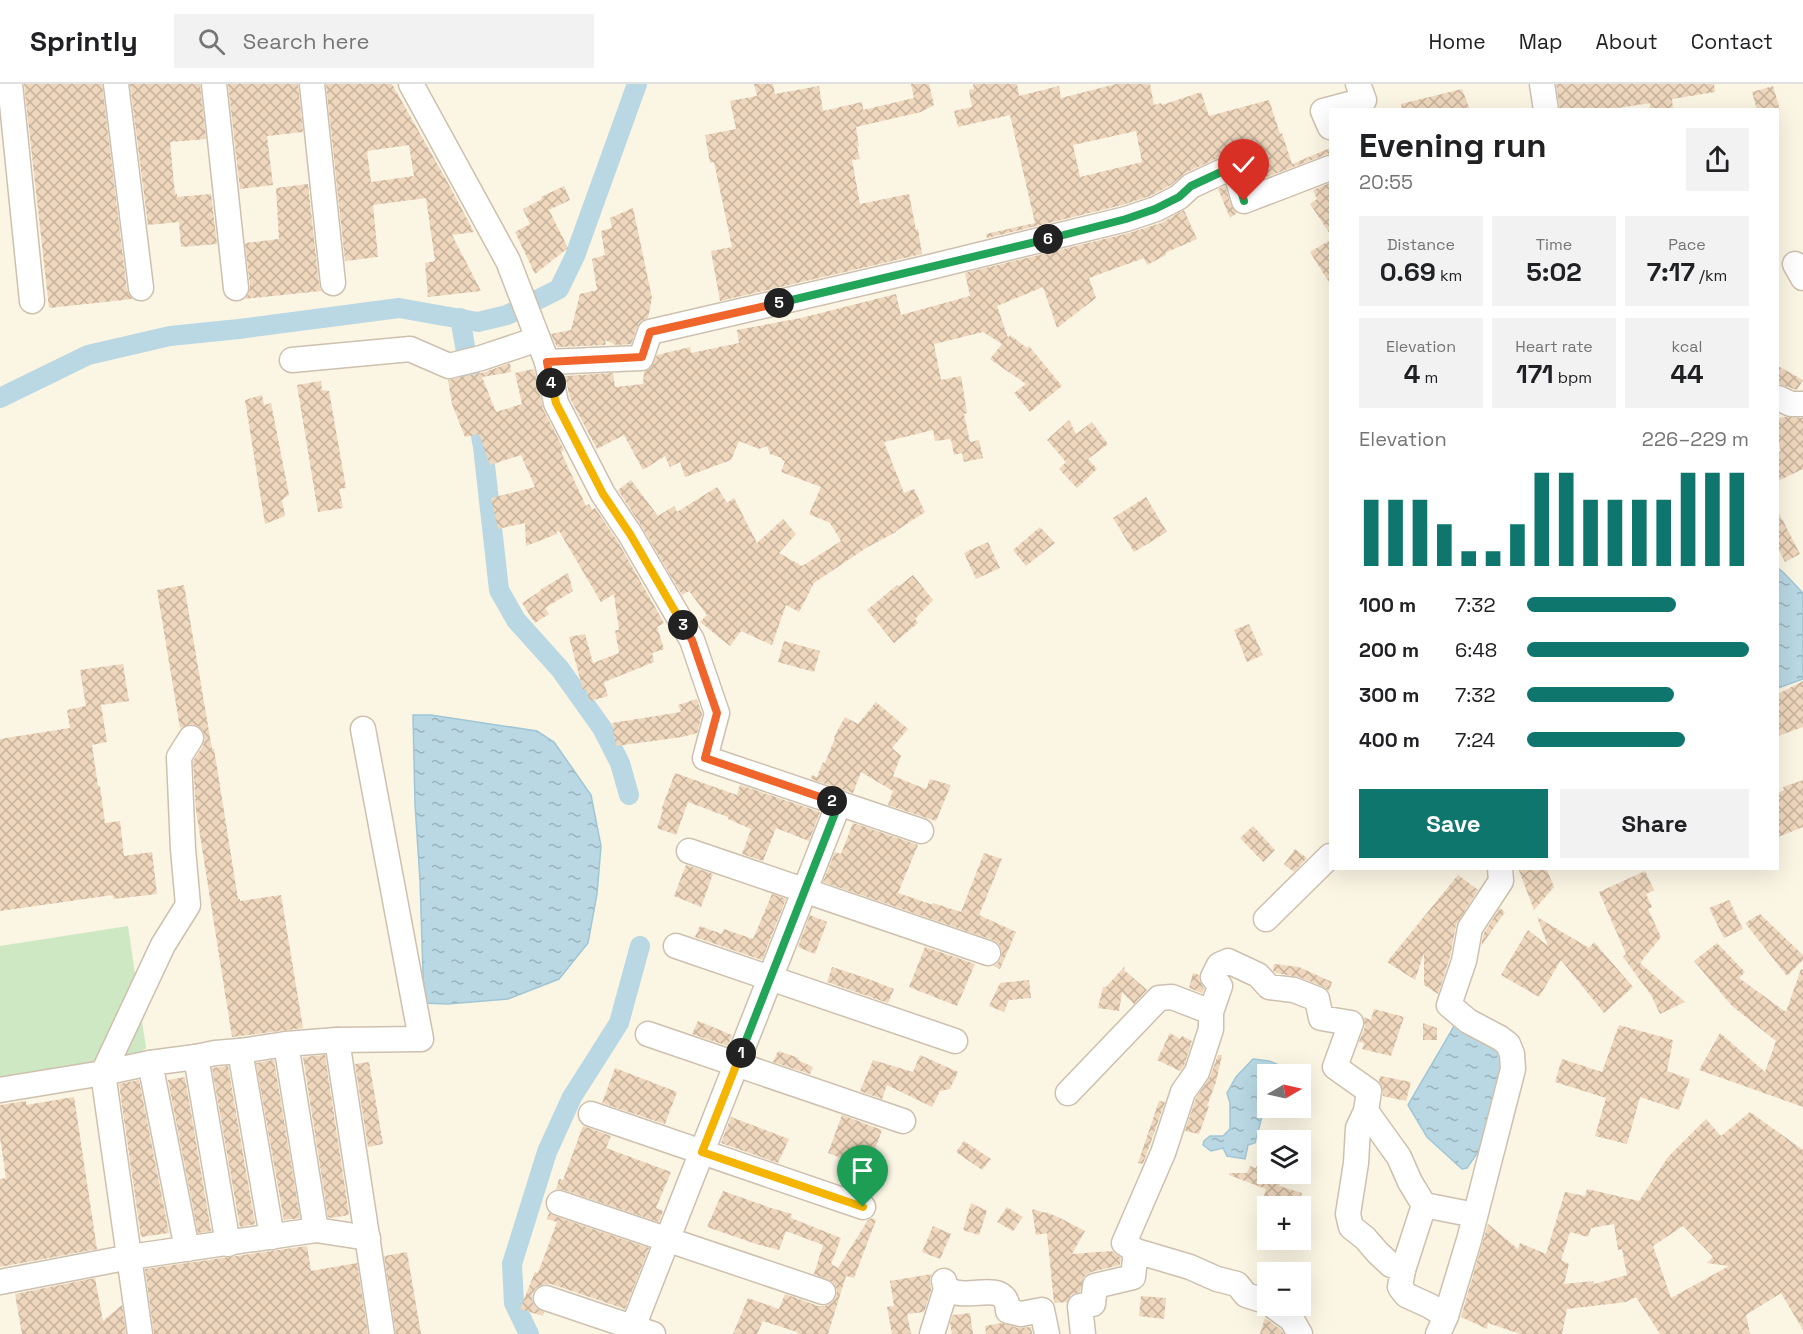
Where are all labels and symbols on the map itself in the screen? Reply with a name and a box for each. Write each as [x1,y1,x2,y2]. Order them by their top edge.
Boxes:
pin [1218,139,1269,201]
pin: 6 [1033,224,1063,254]
pin: 5 [764,288,794,318]
pin: 4 [536,368,566,398]
pin: 3 [668,610,698,640]
pin: 2 [817,786,847,816]
pin: 1 [726,1038,756,1068]
north arrow [1257,1064,1311,1118]
pin [837,1145,888,1207]

